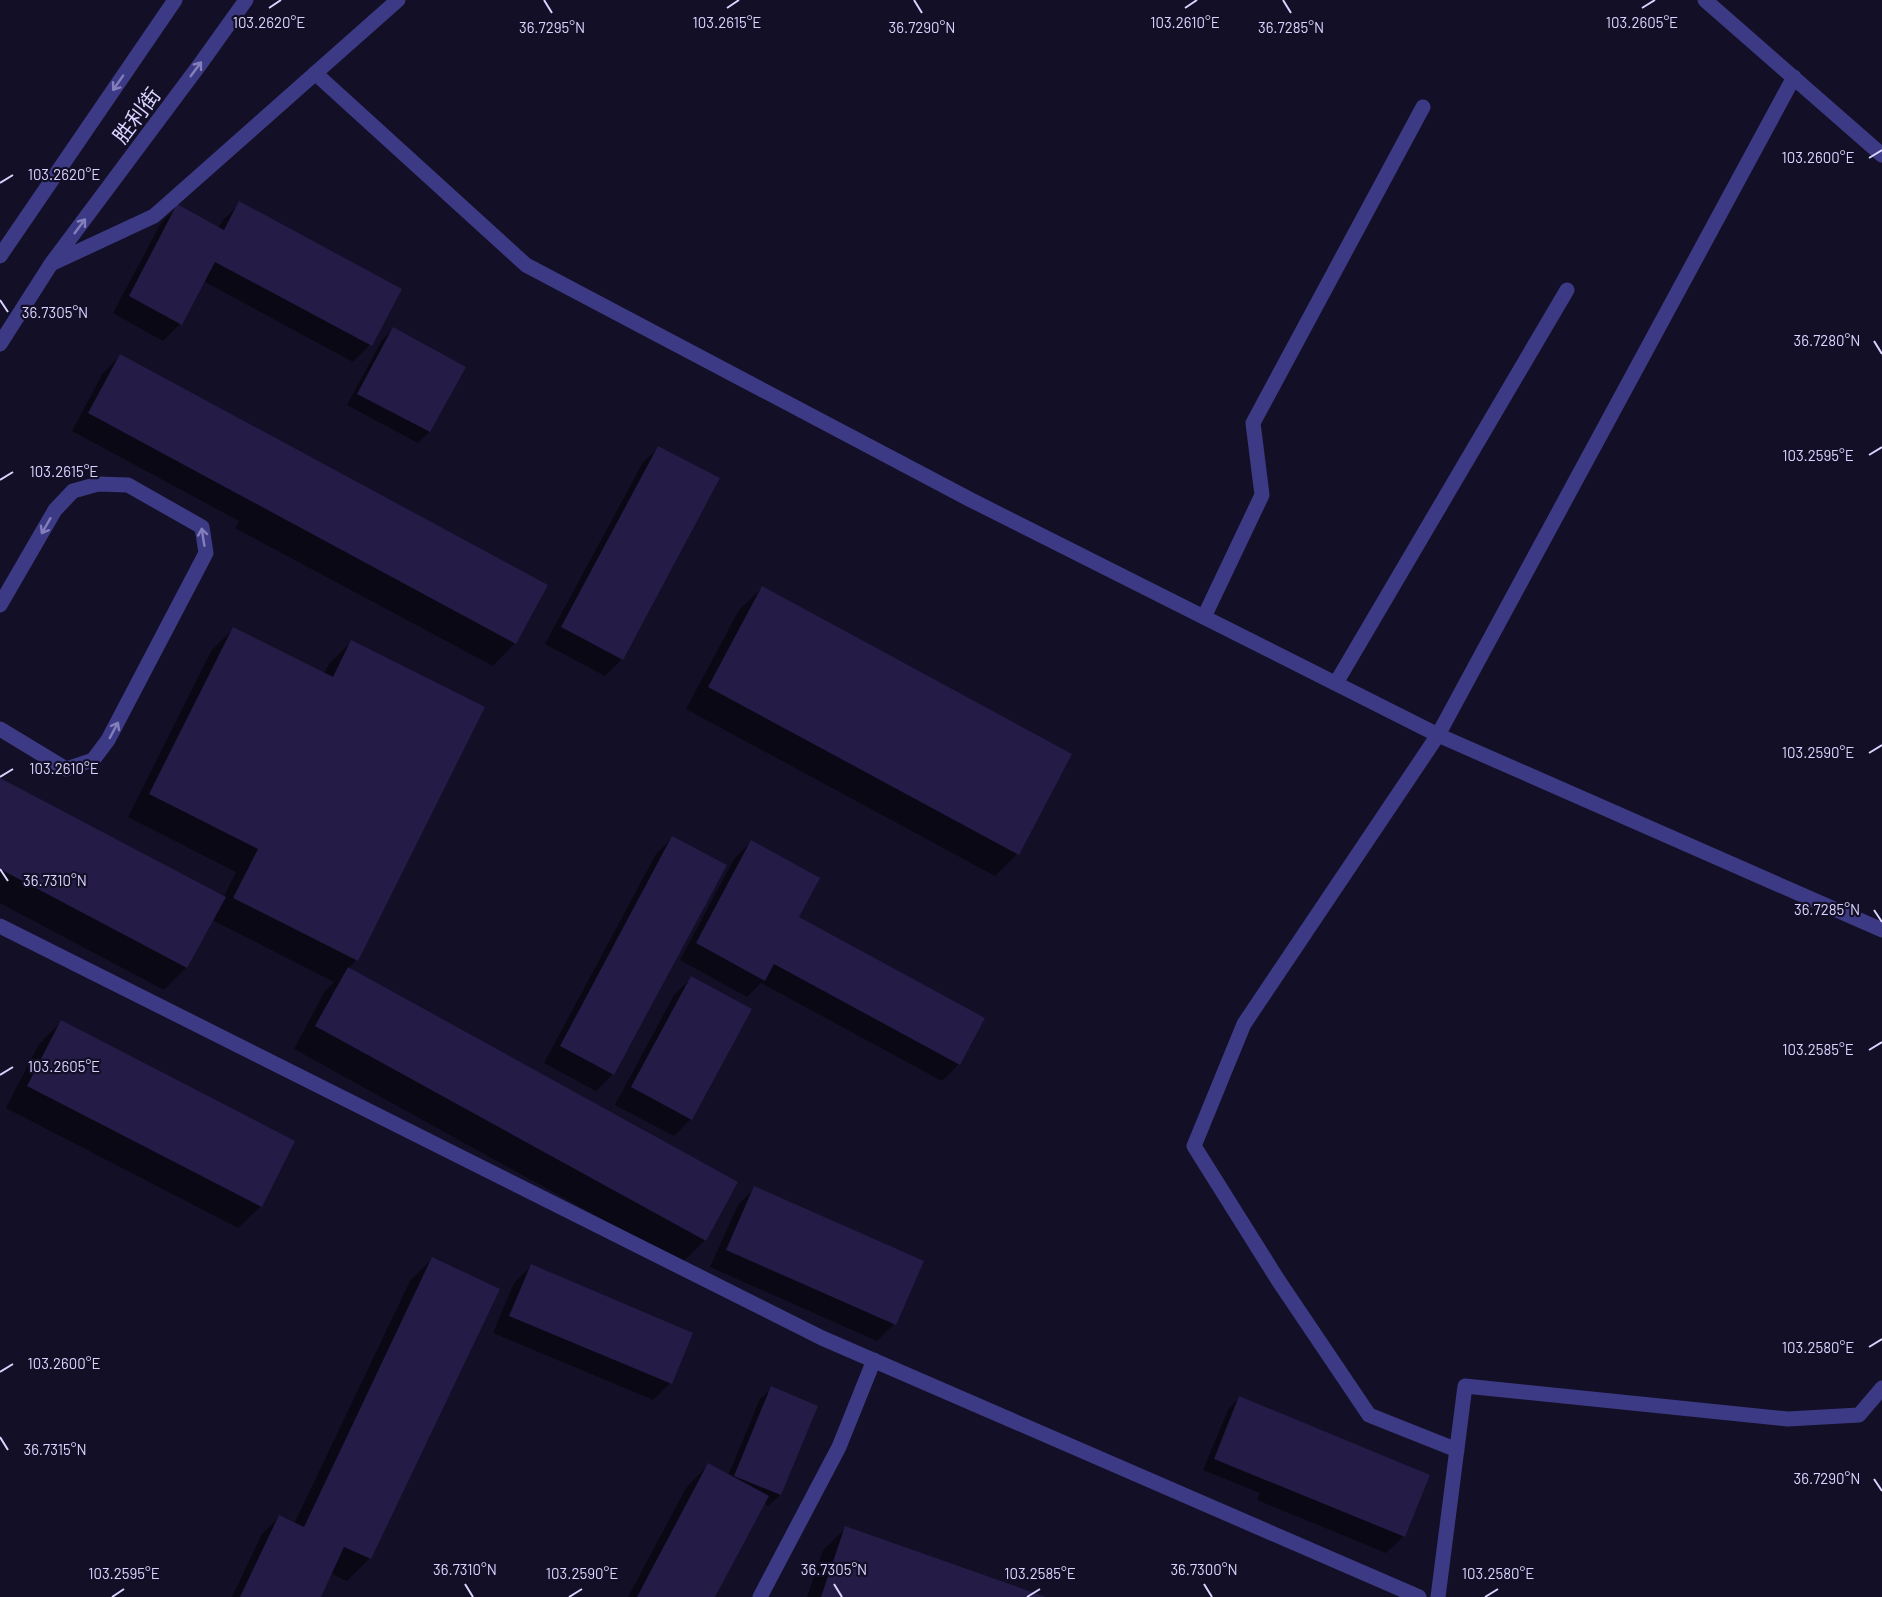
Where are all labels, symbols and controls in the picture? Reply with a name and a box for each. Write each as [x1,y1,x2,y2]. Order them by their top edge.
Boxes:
text: 103.2620°E [233,13,305,31]
text: 103.2615°E [693,13,761,31]
text: 103.2610°E [1150,13,1220,31]
text: 103.2605°E [1606,13,1678,31]
text: 36.7295°N [519,18,585,36]
text: 36.7290°N [889,18,955,36]
text: 36.7285°N [1258,18,1324,36]
one-way arrow [190,62,203,78]
one-way arrow [112,74,124,90]
street label: 胜利街 [107,82,165,148]
text: 103.2600°E [1781,148,1855,166]
text: 103.2620°E [28,165,100,183]
one-way arrow [73,218,86,234]
text: 36.7305°N [22,303,88,321]
text: 36.7280°N [1794,331,1860,349]
text: 103.2595°E [1782,446,1854,464]
text: 103.2615°E [30,462,98,480]
one-way arrow [40,517,52,534]
one-way arrow [198,528,209,547]
one-way arrow [108,721,120,739]
text: 103.2590°E [1782,743,1854,761]
text: 103.2610°E [29,759,99,777]
text: 36.7310°N [23,871,87,889]
text: 36.7285°N [1794,900,1860,918]
text: 103.2585°E [1782,1040,1854,1058]
text: 103.2605°E [28,1057,100,1075]
text: 103.2580°E [1782,1338,1854,1356]
text: 103.2600°E [27,1354,101,1372]
text: 36.7315°N [23,1440,87,1458]
text: 36.7290°N [1794,1469,1860,1487]
text: 36.7310°N [433,1560,497,1578]
text: 36.7305°N [801,1560,867,1578]
text: 36.7300°N [1170,1560,1238,1578]
text: 103.2595°E [88,1564,160,1582]
text: 103.2590°E [546,1564,618,1582]
text: 103.2585°E [1004,1564,1076,1582]
text: 103.2580°E [1462,1564,1534,1582]

